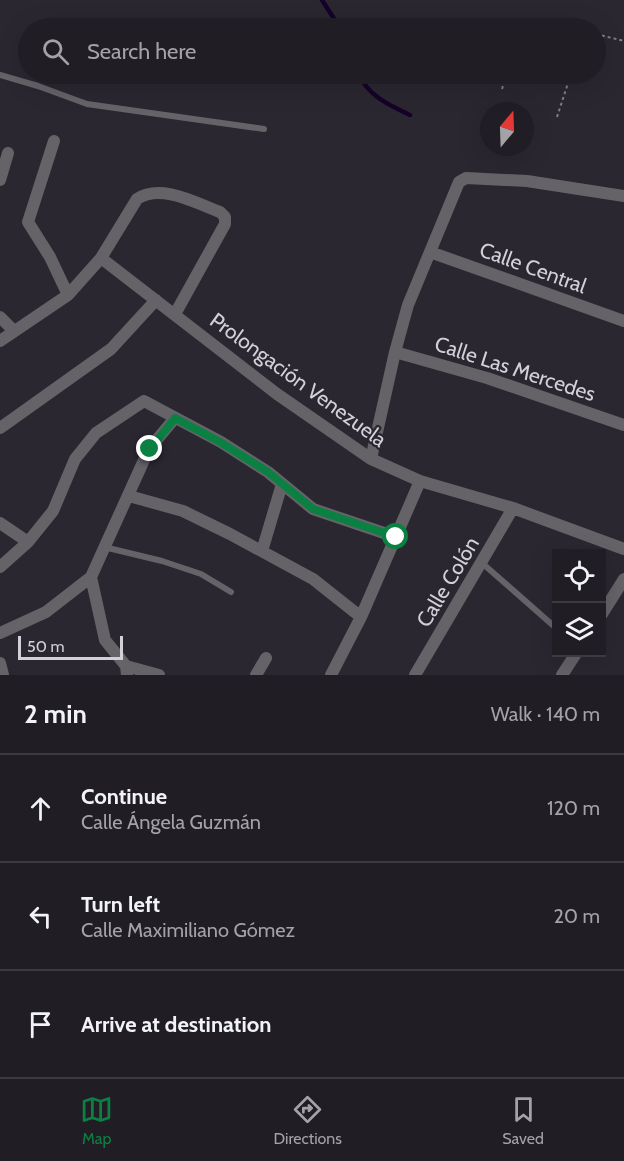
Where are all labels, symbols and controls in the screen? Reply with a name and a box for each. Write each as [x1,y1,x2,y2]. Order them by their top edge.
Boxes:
search box [18,18,606,84]
icon: search [39,35,72,68]
text: Search here [87,38,196,65]
north arrow [480,102,534,156]
street label: Calle Central [476,237,590,298]
street label: Prolongación Venezuela [205,307,391,452]
street label: Calle Las Mercedes [432,331,599,406]
route end [136,435,162,461]
route start [382,523,408,549]
street label: Calle Colón [411,532,484,631]
map controls [552,549,606,657]
button: locate [552,549,606,603]
button: layers [552,603,606,657]
scale bar [18,633,123,660]
text: 50 m [27,637,64,656]
text: 2 min [24,698,87,730]
text: Walk · 140 m [491,702,600,726]
text: Continue [81,783,167,810]
icon: ahead [24,792,57,825]
text: 120 m [547,796,600,820]
text: Calle Ángela Guzmán [81,810,261,834]
text: Turn left [81,891,160,918]
icon: left [24,900,57,933]
text: 20 m [554,904,600,928]
text: Calle Maximiliano Gómez [81,918,295,942]
icon: arrive [24,1008,57,1041]
text: Arrive at destination [81,1011,271,1038]
tab: Map [80,1093,113,1148]
tab: Directions [274,1093,342,1148]
tab: Saved [502,1093,544,1148]

